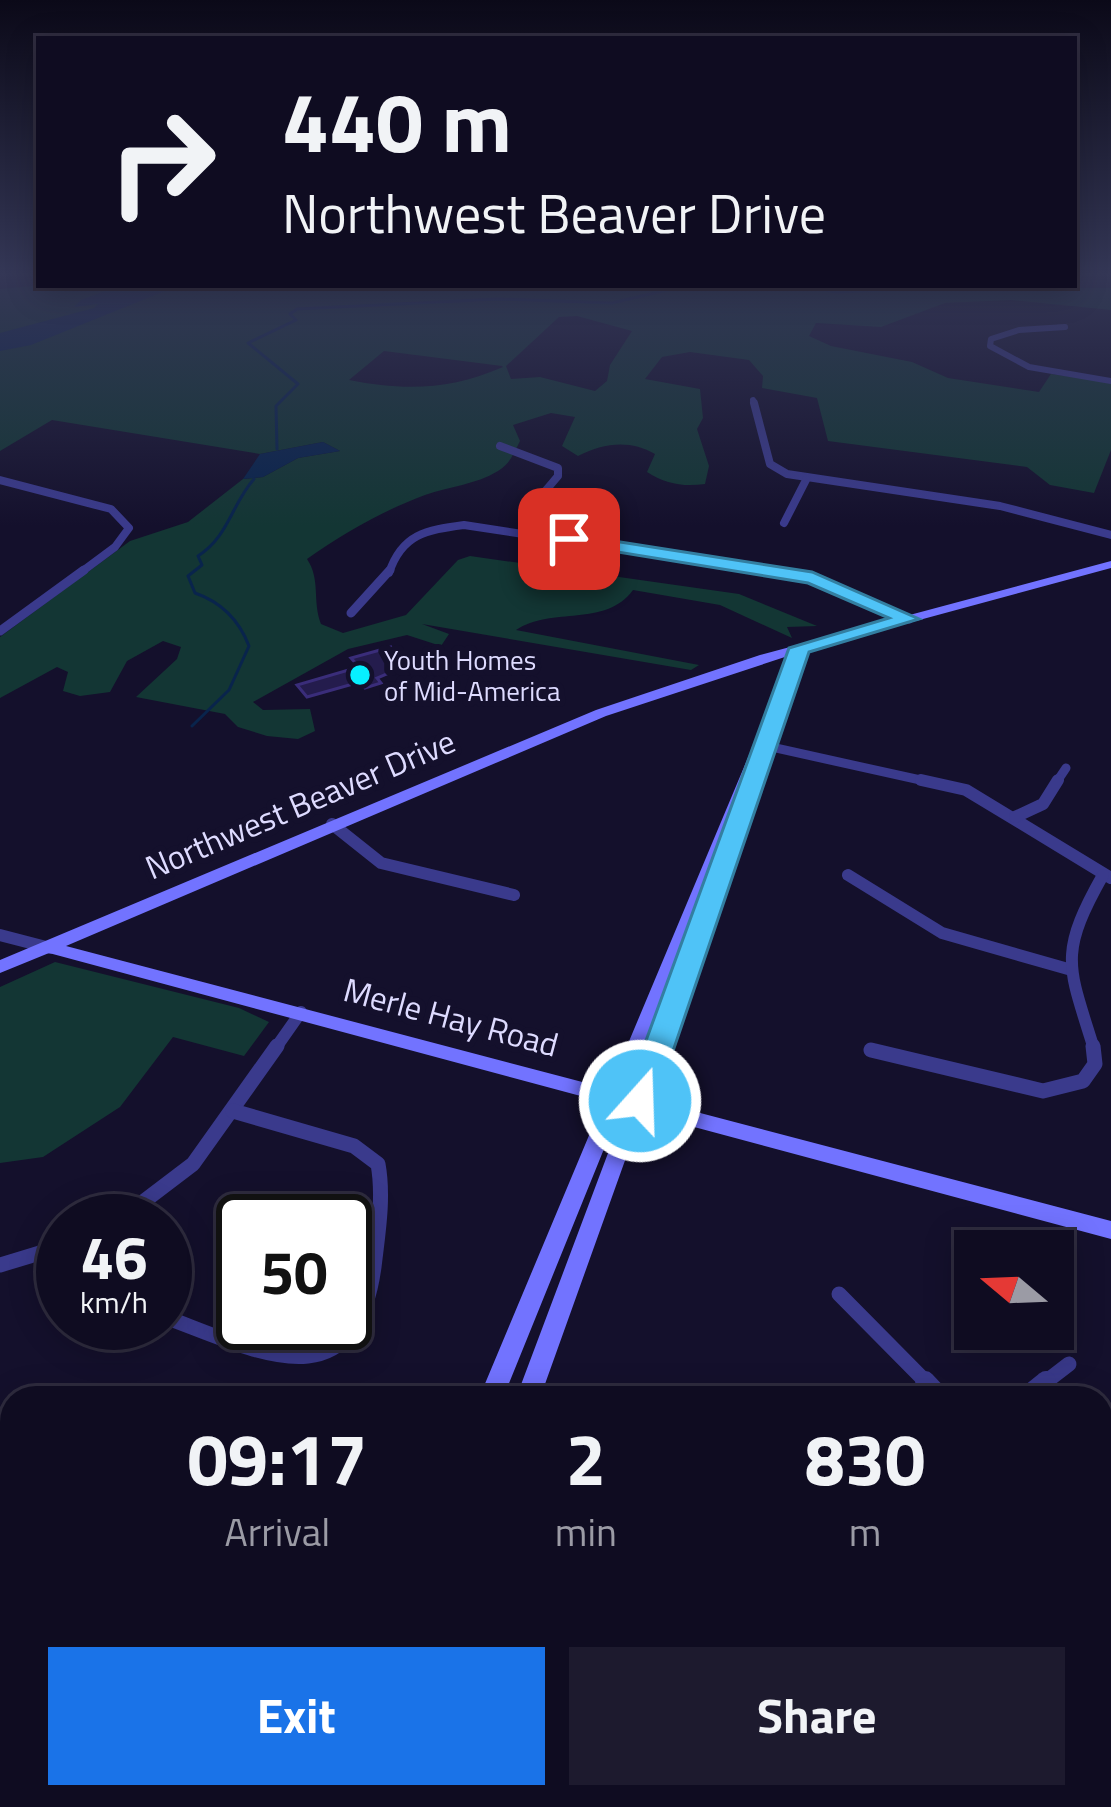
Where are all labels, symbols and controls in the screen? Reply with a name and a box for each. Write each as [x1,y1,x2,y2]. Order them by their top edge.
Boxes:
text: 440 m [282,57,512,185]
icon: right [84,84,240,240]
text: Northwest Beaver Drive [282,172,826,254]
pin [518,488,620,590]
icon: arrive [536,506,602,572]
place label: Youth Homes of Mid-America [384,639,561,711]
marker: Youth Homes of Mid-America [347,662,373,688]
street label: Northwest Beaver Drive [137,716,463,892]
street label: Merle Hay Road [338,964,564,1070]
position arrow [577,1038,703,1164]
speed limit sign: 50 [216,1194,372,1350]
text: 46 [80,1211,148,1302]
north arrow [954,1230,1074,1350]
map controls [954,1230,1074,1350]
text: km/h [80,1279,148,1325]
text: 09:17 [188,1403,367,1513]
text: 2 [566,1403,606,1513]
text: 830 [804,1403,925,1513]
text: Arrival [225,1502,330,1561]
text: min [555,1502,617,1561]
text: m [849,1502,881,1561]
button: Exit [48,1647,545,1785]
button: Share [569,1647,1065,1785]

